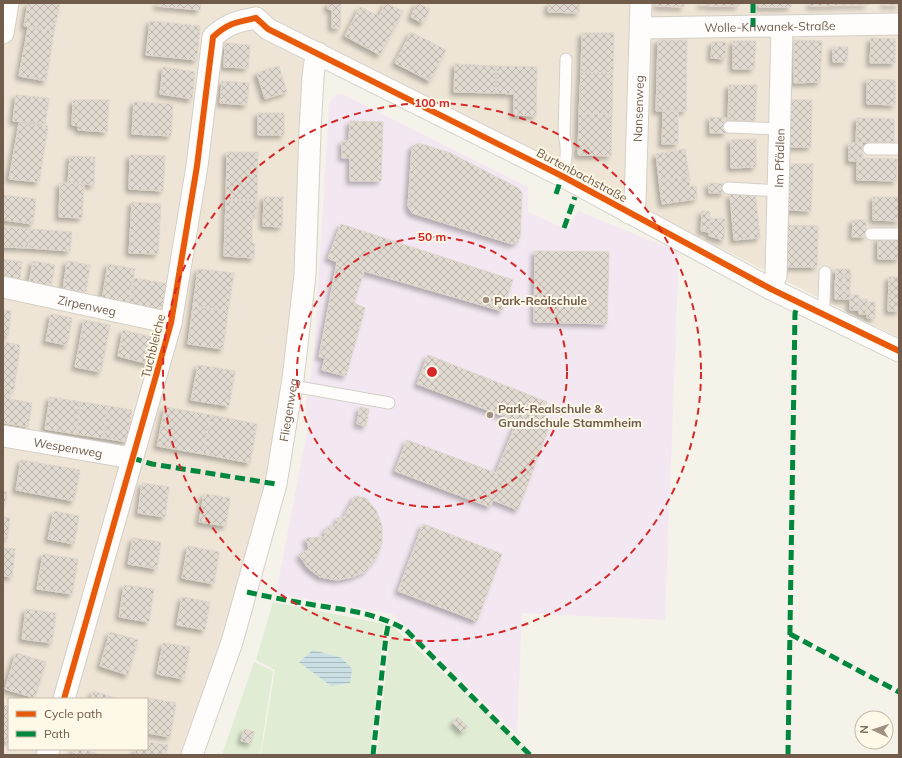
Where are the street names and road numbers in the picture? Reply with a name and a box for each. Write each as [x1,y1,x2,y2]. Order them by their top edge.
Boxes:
street label: Wolle-Kriwanek-Straße [704,17,836,35]
street label: Nansenweg [629,75,646,142]
street label: Im Pfädlen [771,128,787,188]
street label: Burtenbachstraße [534,145,630,205]
street label: Zirpenweg [57,291,118,319]
street label: Tuchbleiche [138,313,168,379]
street label: Fliegenweg [275,377,301,443]
street label: Wespenweg [32,434,104,460]

